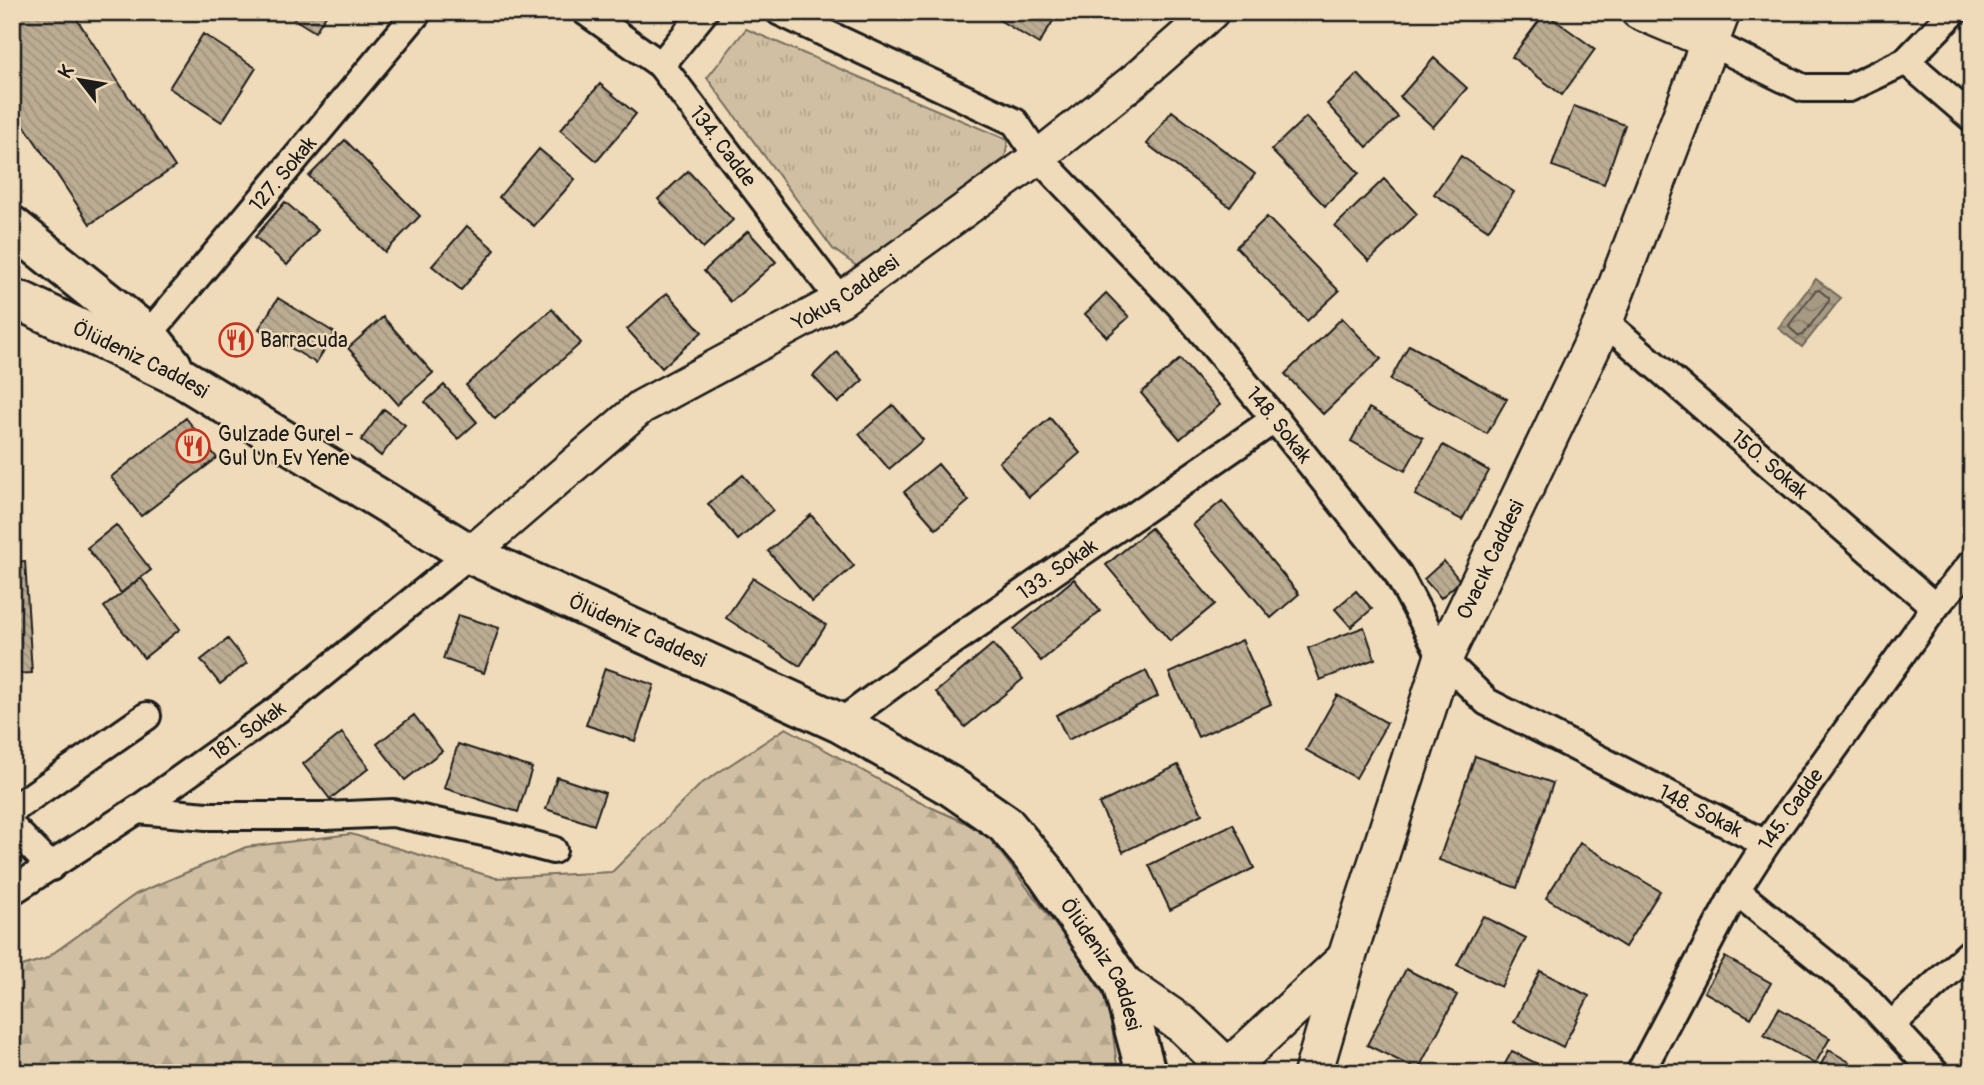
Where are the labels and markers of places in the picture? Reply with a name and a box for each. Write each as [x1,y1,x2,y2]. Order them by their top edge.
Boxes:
restaurant icon: Barracuda [217,321,255,359]
place label: Barracuda [260,327,348,354]
place label: Gulzade Gurel - Gul Un Ev Yene [218,421,354,472]
restaurant icon: Gulzade Gurel - Gul Un Ev Yene [174,427,212,465]

